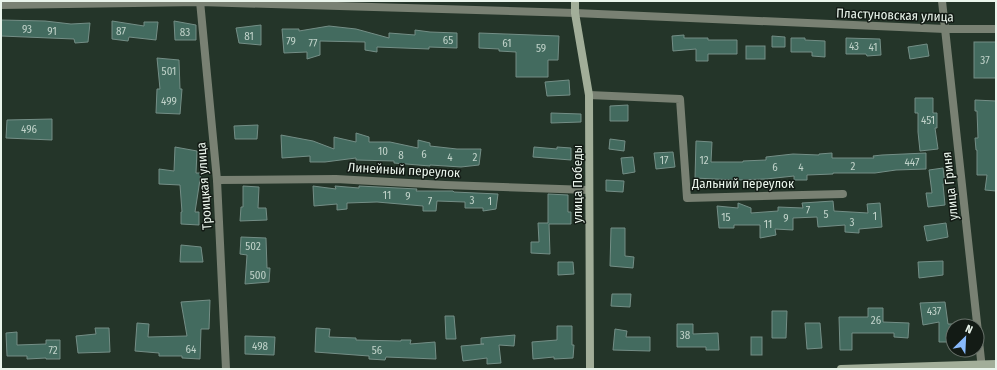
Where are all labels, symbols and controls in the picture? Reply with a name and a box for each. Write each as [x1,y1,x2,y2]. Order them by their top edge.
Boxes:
street label: Пластуновская улица [836,5,954,25]
house number: 93 [22,23,32,36]
house number: 91 [47,25,57,38]
house number: 87 [116,25,126,38]
house number: 83 [180,26,190,39]
house number: 81 [244,30,254,43]
house number: 65 [443,34,453,47]
house number: 79 [286,35,296,48]
house number: 77 [309,37,318,50]
house number: 61 [502,37,512,50]
house number: 43 [849,40,859,53]
house number: 41 [868,41,878,54]
house number: 59 [536,42,546,55]
house number: 37 [980,54,990,67]
house number: 501 [162,65,176,78]
house number: 499 [161,95,177,108]
house number: 451 [921,114,935,127]
house number: 496 [21,123,38,136]
street label: Троицкая улица [193,142,215,230]
house number: 10 [378,145,388,158]
street label: улица Победы [570,145,585,223]
house number: 6 [421,148,427,161]
house number: 8 [398,149,404,162]
house number: 4 [447,151,453,164]
house number: 2 [473,151,478,164]
street label: улица Гриня [939,151,961,221]
house number: 17 [660,154,669,167]
house number: 12 [699,154,709,167]
house number: 447 [905,156,920,169]
street label: Линейный переулок [347,160,461,180]
house number: 2 [851,160,856,173]
house number: 6 [772,161,778,174]
house number: 4 [798,161,804,174]
street label: Дальний переулок [691,176,794,191]
house number: 11 [383,189,391,202]
house number: 9 [405,190,411,203]
house number: 3 [470,194,475,207]
house number: 7 [428,195,433,208]
house number: 1 [488,195,492,208]
house number: 7 [806,204,811,217]
house number: 5 [823,208,829,221]
house number: 1 [873,210,877,223]
house number: 15 [721,211,731,224]
house number: 9 [783,212,789,225]
house number: 3 [850,216,855,229]
house number: 11 [764,218,772,231]
house number: 502 [245,240,261,253]
house number: 500 [250,269,267,282]
house number: 437 [927,305,942,318]
house number: 26 [871,314,882,327]
north arrow [945,318,985,358]
text: N [963,322,975,337]
house number: 38 [680,329,691,342]
house number: 498 [252,340,268,353]
house number: 64 [186,343,197,356]
house number: 72 [48,344,58,357]
house number: 56 [372,344,383,357]

